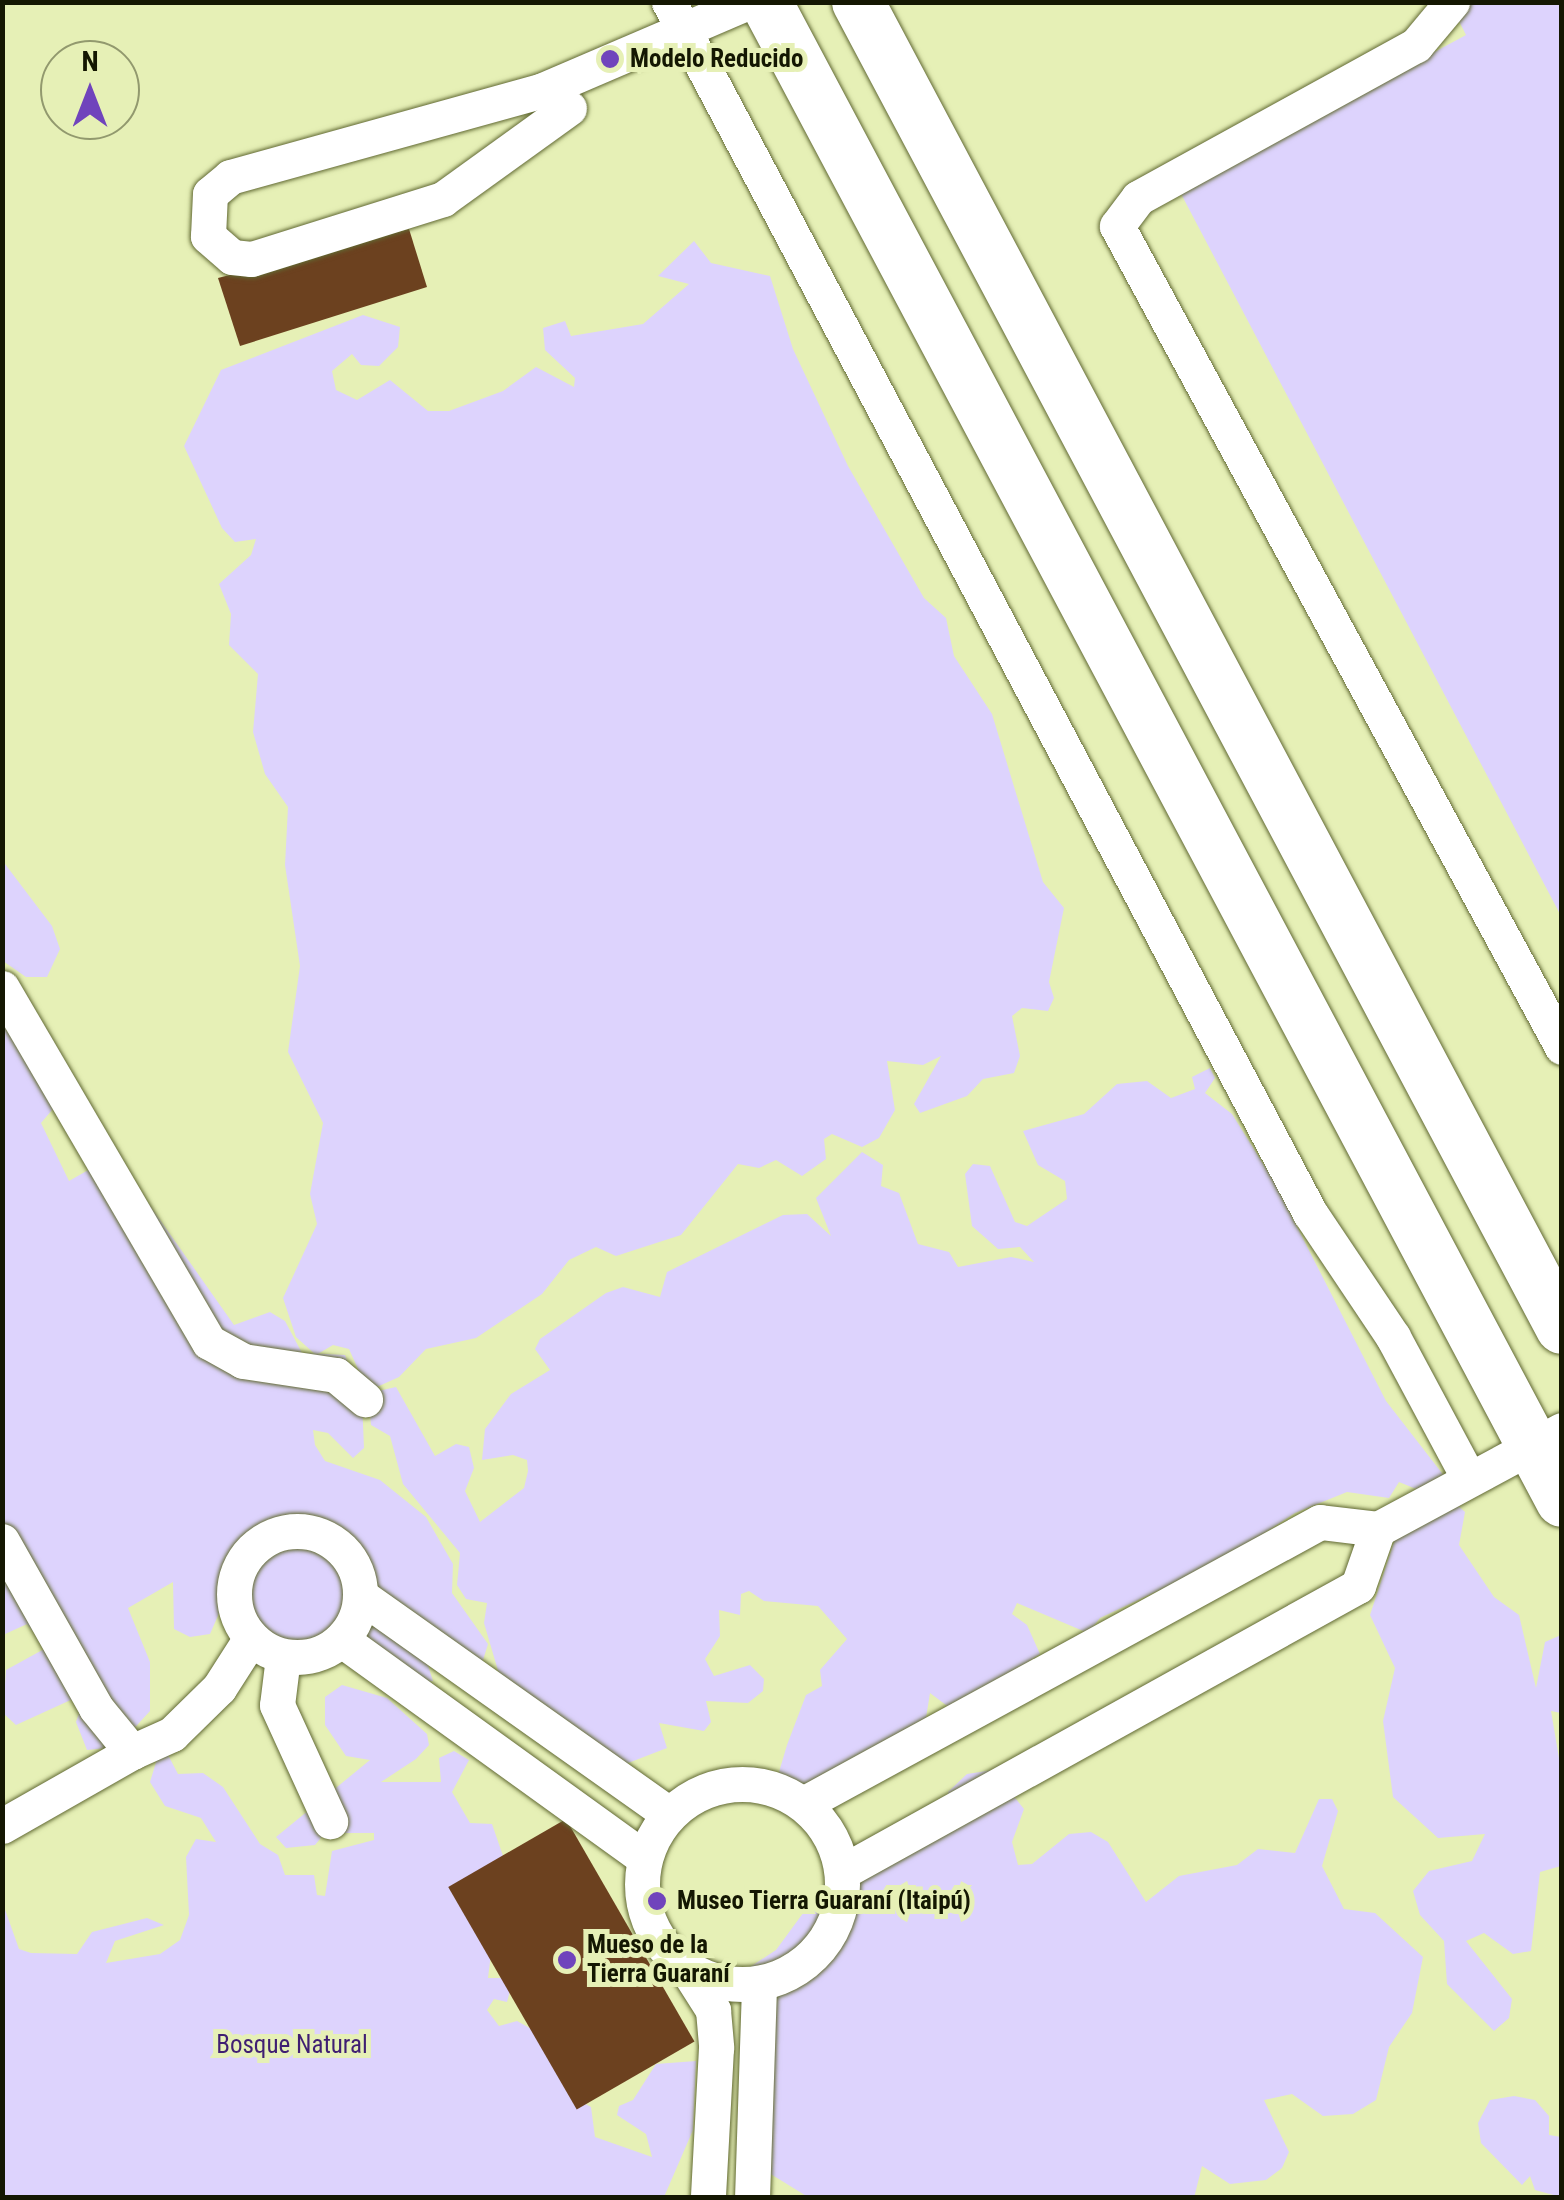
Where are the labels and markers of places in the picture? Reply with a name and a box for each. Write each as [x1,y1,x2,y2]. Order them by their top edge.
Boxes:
place label: Modelo Reducido [630,44,803,74]
marker: Modelo Reducido [599,48,621,70]
place label: Museo Tierra Guaraní (Itaipú) [677,1886,972,1916]
marker: Museo Tierra Guaraní (Itaipú) [646,1890,668,1912]
place label: Mueso de la Tierra Guaraní [587,1931,730,1990]
marker: Mueso de la Tierra Guaraní [556,1949,578,1971]

